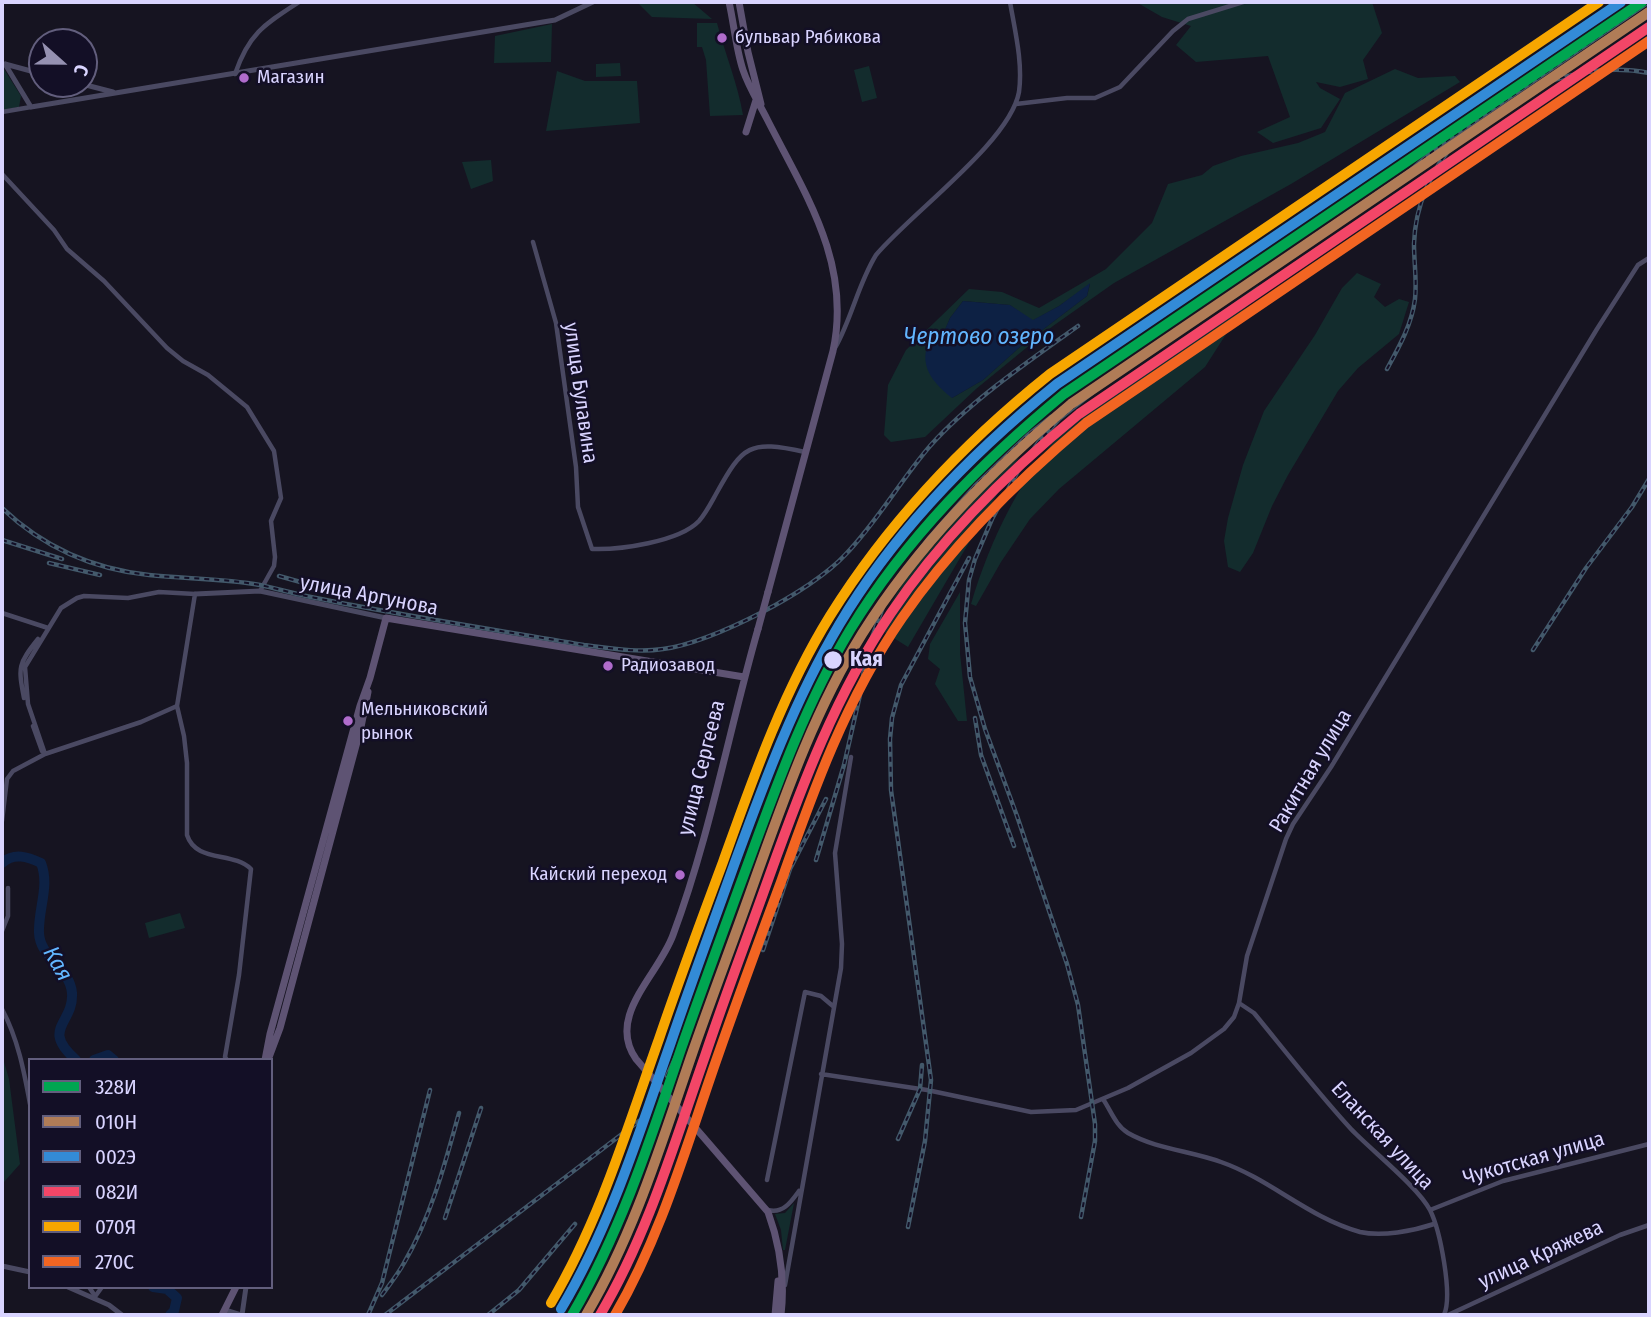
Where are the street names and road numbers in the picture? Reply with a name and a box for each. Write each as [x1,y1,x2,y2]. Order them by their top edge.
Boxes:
street label: улица Булавина [558,321,602,465]
street label: улица Аргунова [298,570,440,622]
street label: улица Сергеева [673,698,731,838]
street label: Ракитная улица [1264,705,1358,837]
street label: Еланская улица [1325,1077,1439,1195]
street label: Чукотская улица [1460,1127,1608,1191]
street label: улица Кряжева [1475,1215,1607,1295]

